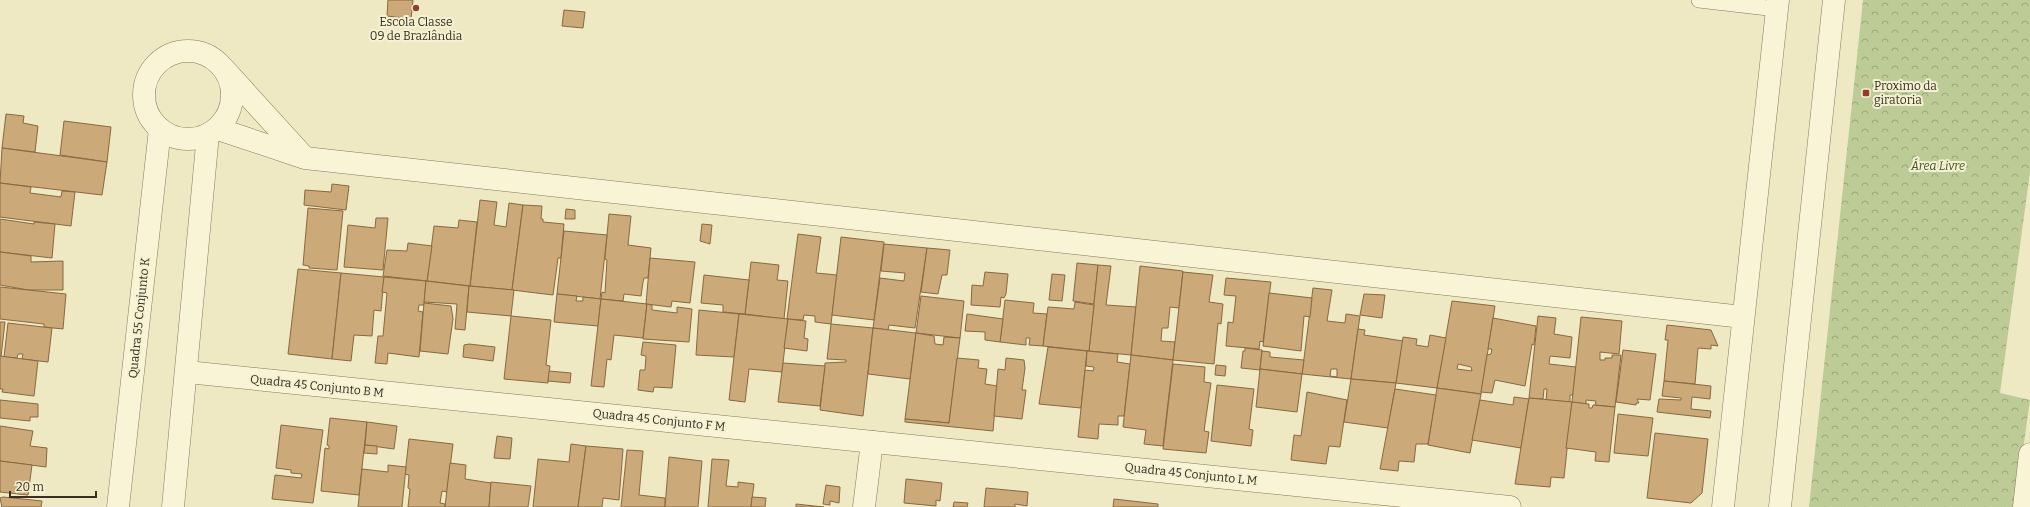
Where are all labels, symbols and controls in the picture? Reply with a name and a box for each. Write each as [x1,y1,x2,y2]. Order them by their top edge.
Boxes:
marker: Escola Classe 09 de Brazlândia [411,3,421,13]
place label: Escola Classe 09 de Brazlândia [370,15,463,43]
place label: Proximo da giratoria [1874,79,1937,107]
marker: Proximo da giratoria [1861,88,1871,98]
park label: Área Livre [1910,158,1965,173]
street label: Quadra 55 Conjunto K [126,256,152,379]
street label: Quadra 45 Conjunto B M [250,372,385,400]
street label: Quadra 45 Conjunto F M [592,406,726,434]
street label: Quadra 45 Conjunto L M [1124,460,1258,488]
scale bar [10,473,96,499]
text: 20 m [16,480,45,494]

